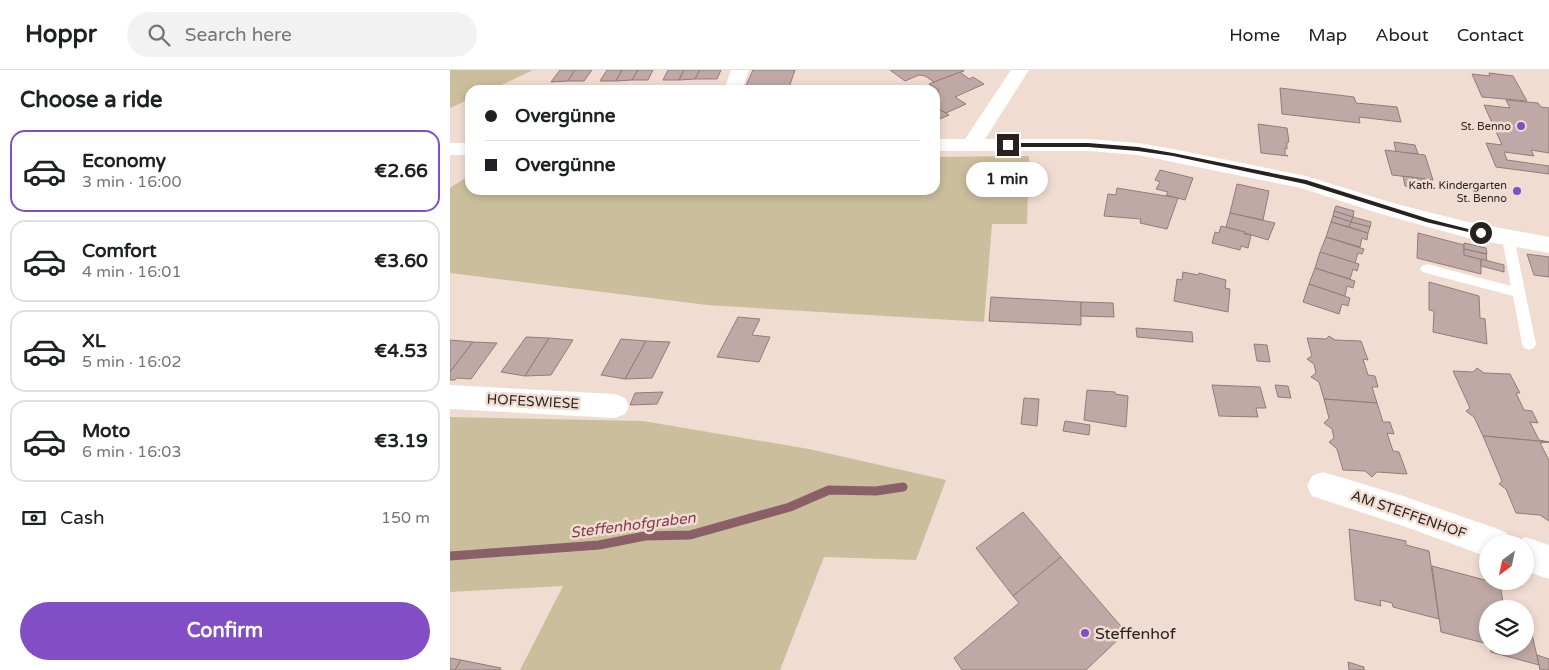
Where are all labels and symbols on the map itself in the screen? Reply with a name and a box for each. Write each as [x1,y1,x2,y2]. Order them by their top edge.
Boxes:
place label: St. Benno [1461,120,1511,133]
marker: St. Benno [1515,120,1527,132]
route end [997,134,1019,156]
callout: 1 min [967,162,1049,198]
place label: Kath. Kindergarten St. Benno [1409,179,1507,205]
marker: Kath. Kindergarten St. Benno [1511,185,1523,197]
route start [1470,222,1492,244]
street label: HOFESWIESE [486,391,580,412]
street label: AM STEFFENHOF [1349,487,1469,542]
water label: Steffenhofgraben [569,508,698,542]
north arrow [1479,535,1534,590]
place label: Steffenhof [1095,624,1177,644]
marker: Steffenhof [1079,627,1091,639]

